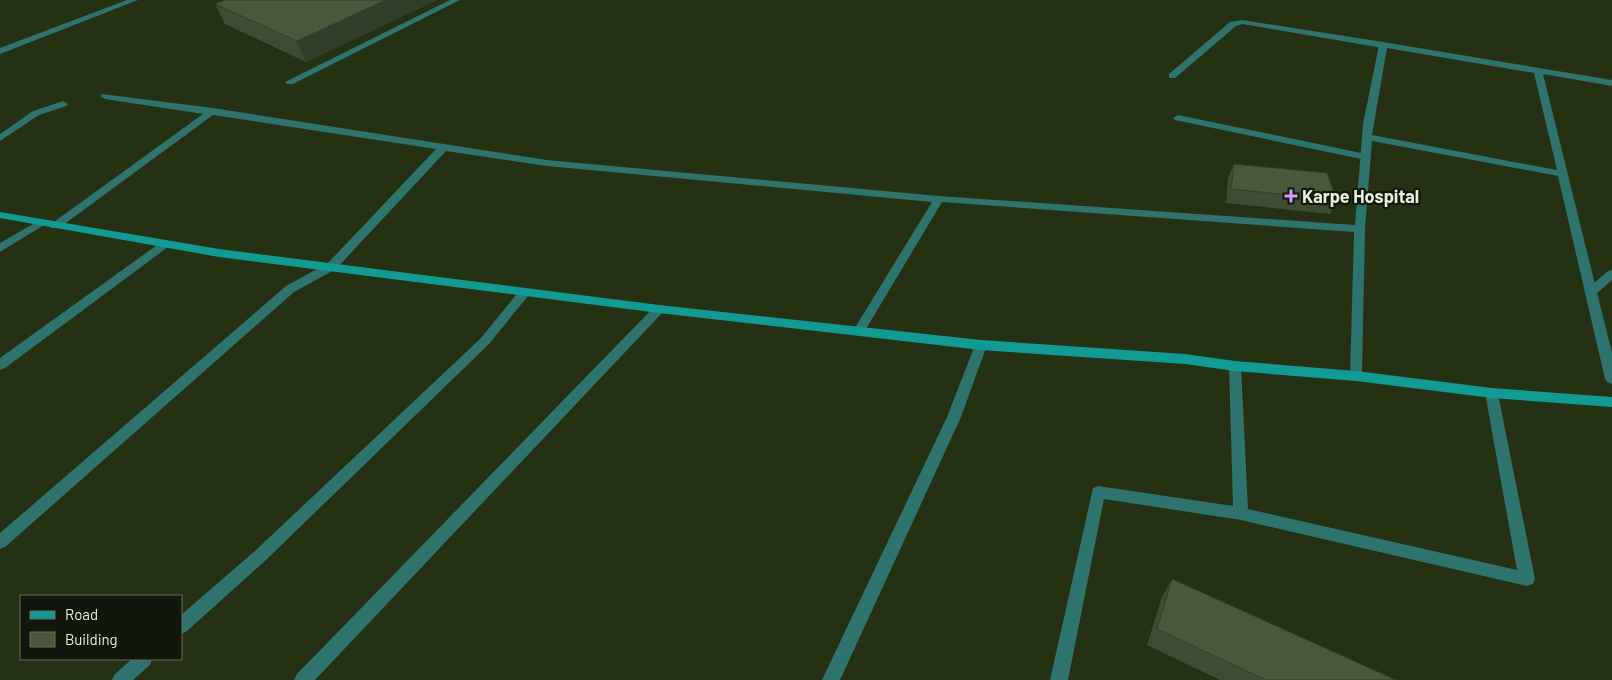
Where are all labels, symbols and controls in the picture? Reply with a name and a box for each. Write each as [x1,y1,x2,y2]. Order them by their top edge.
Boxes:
place label: Karpe Hospital [1302,185,1419,207]
marker: Karpe Hospital [1284,189,1298,203]
legend [20,595,182,660]
text: Road [65,605,98,623]
text: Building [65,630,118,648]

